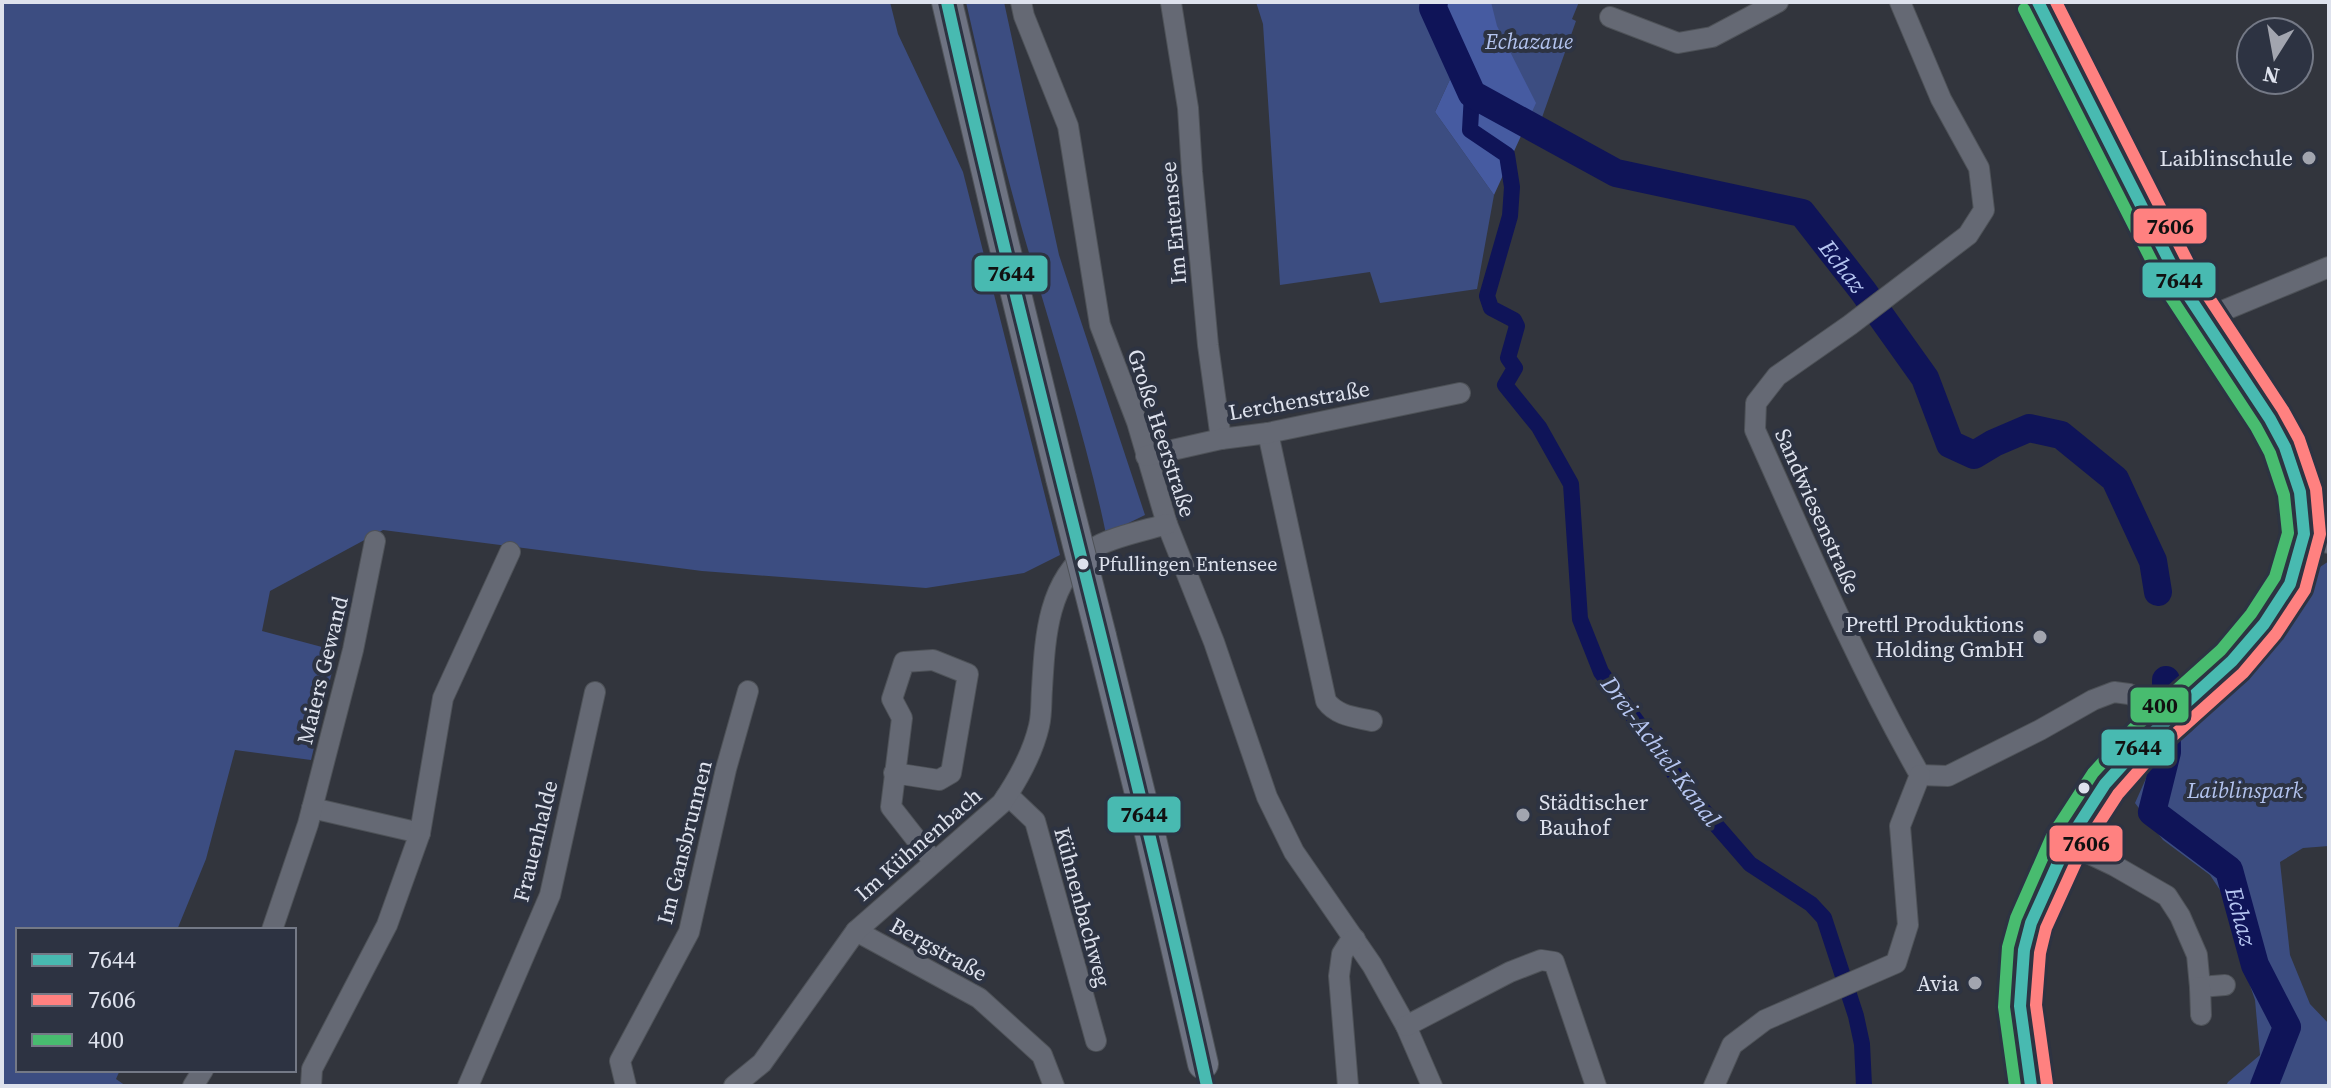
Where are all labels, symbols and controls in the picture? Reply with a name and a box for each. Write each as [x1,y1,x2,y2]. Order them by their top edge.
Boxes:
north arrow [2235,16,2315,96]
park label: Echazaue [1484,26,1573,56]
text: N [2260,59,2282,92]
place label: Laiblinschule [2159,143,2293,173]
marker: Laiblinschule [2300,149,2318,167]
street label: Im Entensee [1153,160,1193,286]
line badge: 7606 [2132,207,2208,245]
text: 7606 [2146,211,2194,241]
water label: Echaz [1811,231,1875,300]
line badge: 7644 [973,254,1049,293]
text: 7644 [987,258,1035,288]
line badge: 7644 [2141,261,2217,299]
text: 7644 [2155,265,2203,295]
street label: Große Heerstraße [1121,345,1203,521]
street label: Lerchenstraße [1226,373,1372,427]
street label: Sandwiesenstraße [1768,424,1868,598]
place label: Pfullingen Entensee [1098,550,1277,578]
marker: Pfullingen Entensee [1075,556,1091,572]
street label: Maiers Gewand [289,592,355,747]
place label: Prettl Produktions Holding GmbH [1845,609,2024,664]
marker: Prettl Produktions Holding GmbH [2031,628,2049,646]
water label: Drei-Achtel-Kanal [1593,668,1729,833]
line badge: 400 [2129,686,2190,724]
text: 400 [2142,690,2178,720]
line badge: 7644 [2100,728,2176,767]
text: 7644 [2114,732,2162,762]
street label: Im Gansbrunnen [649,757,719,927]
park label: Laiblinspark [2186,775,2304,805]
street label: Frauenhalde [505,777,565,905]
unlabelled marker [2076,780,2092,796]
street label: Im Kühnenbach [848,781,988,907]
place label: Städtischer Bauhof [1539,787,1649,842]
line badge: 7644 [1106,795,1182,834]
text: 7644 [1120,799,1168,829]
marker: Städtischer Bauhof [1514,806,1532,824]
street label: Kühnenbachweg [1047,824,1119,990]
line badge: 7606 [2048,824,2124,863]
text: 7606 [2062,828,2110,858]
water label: Echaz [2217,882,2266,950]
street label: Bergstraße [885,910,993,988]
legend [16,928,296,1072]
text: 7644 [88,943,136,976]
place label: Avia [1917,968,1960,998]
marker: Avia [1966,974,1984,992]
text: 7606 [88,983,136,1016]
text: 400 [88,1023,124,1056]

